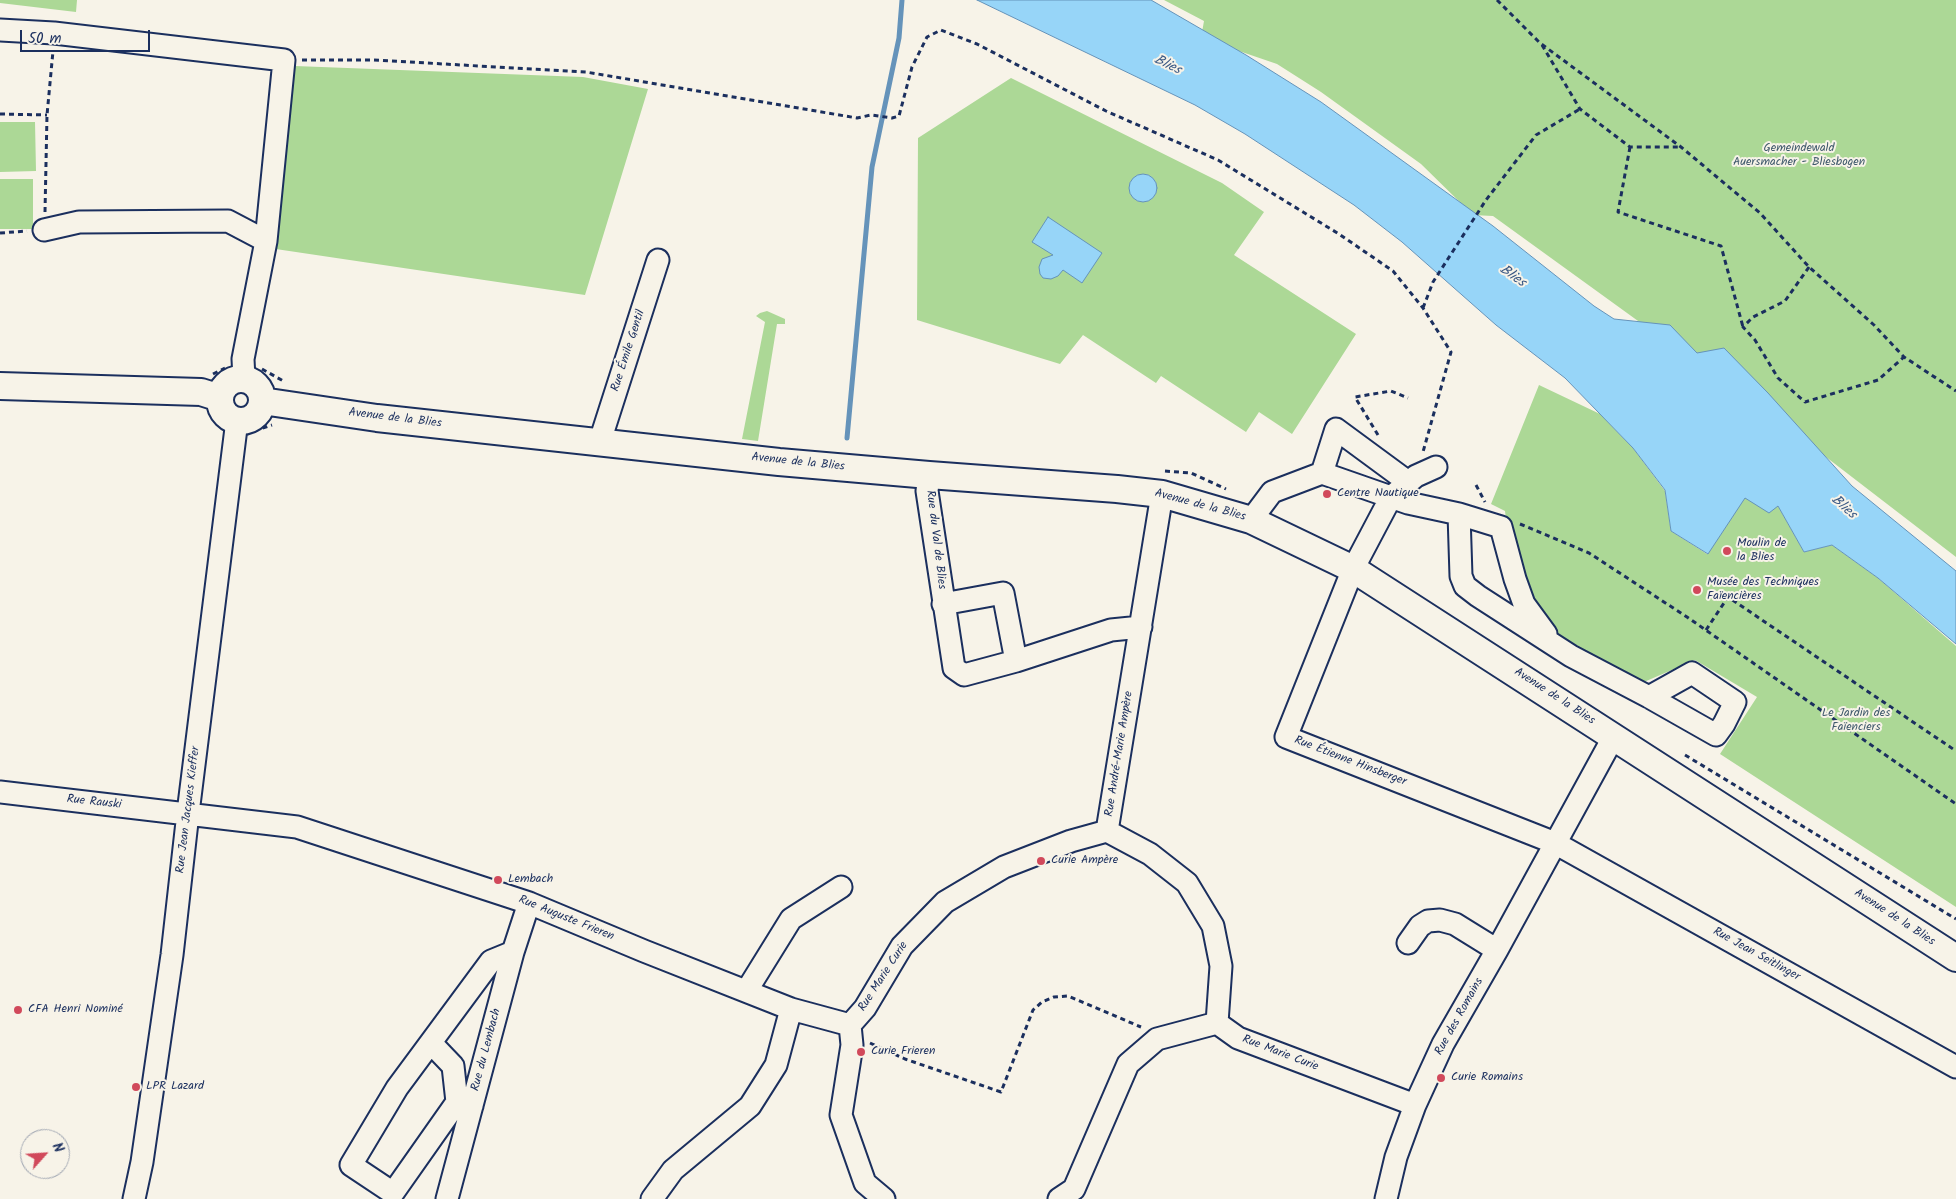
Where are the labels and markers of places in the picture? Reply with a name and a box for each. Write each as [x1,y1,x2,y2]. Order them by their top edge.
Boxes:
place label: Centre Nautique [1337,487,1419,501]
marker: Centre Nautique [1321,488,1333,500]
place label: Moulin de la Blies [1737,537,1786,565]
marker: Moulin de la Blies [1721,545,1733,557]
place label: Musée des Techniques Faïencières [1707,576,1819,604]
marker: Musée des Techniques Faïencières [1691,584,1703,596]
place label: Curie Ampère [1051,854,1118,868]
marker: Curie Ampère [1035,855,1047,867]
place label: Lembach [508,873,553,887]
marker: Lembach [492,874,504,886]
place label: CFA Henri Nominé [28,1003,123,1017]
marker: CFA Henri Nominé [12,1004,24,1016]
place label: Curie Frieren [871,1045,935,1059]
marker: Curie Frieren [855,1046,867,1058]
place label: Curie Romains [1451,1071,1523,1085]
marker: Curie Romains [1435,1072,1447,1084]
place label: LPR Lazard [146,1080,204,1094]
marker: LPR Lazard [130,1081,142,1093]

